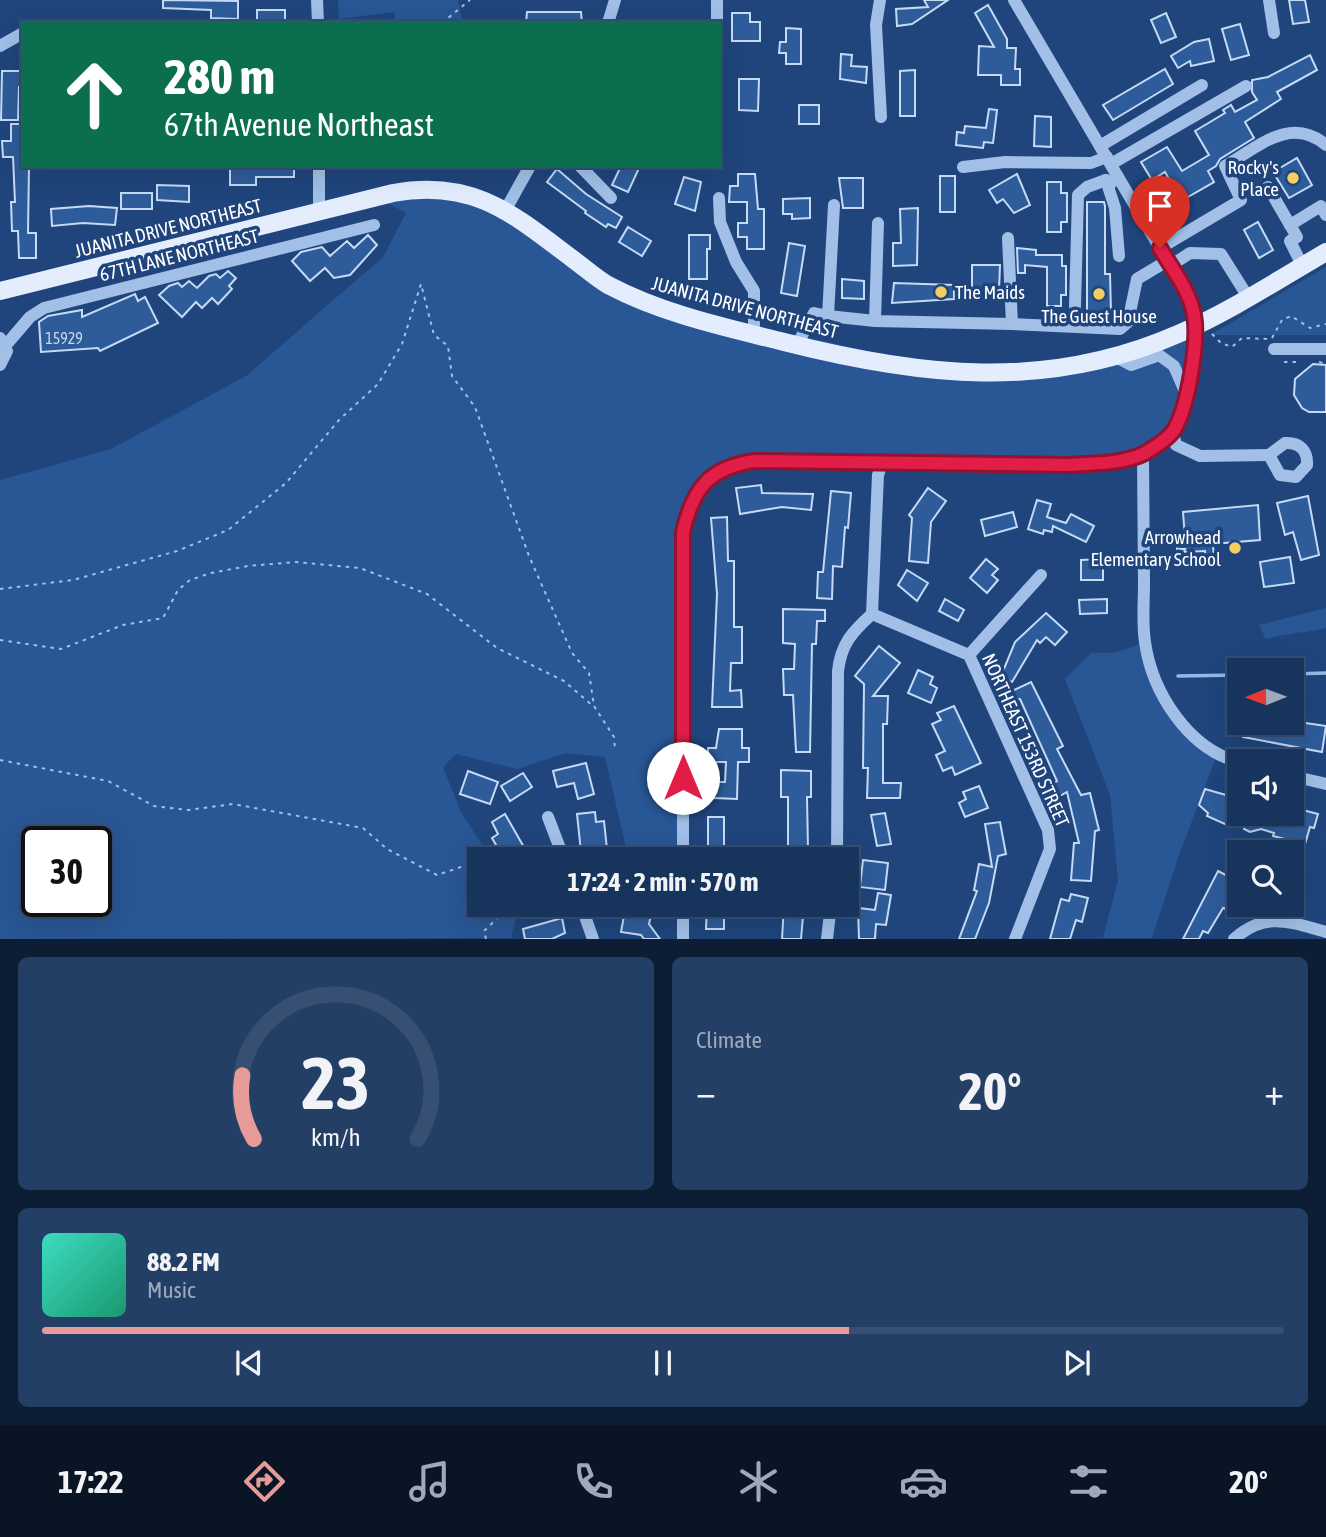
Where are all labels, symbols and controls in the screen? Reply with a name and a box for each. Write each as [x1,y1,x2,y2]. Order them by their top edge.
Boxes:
text: 280 m [164,48,275,104]
icon: ahead [49,49,140,140]
text: 67th Avenue Northeast [164,106,434,143]
place label: Rocky's Place [1228,156,1279,200]
marker: Rocky's Place [1285,170,1301,186]
pin [1130,176,1190,248]
icon: arrive [1141,187,1179,225]
street label: JUANITA DRIVE NORTHEAST [72,194,264,262]
street label: 67TH LANE NORTHEAST [97,224,262,285]
street label: JUANITA DRIVE NORTHEAST [649,272,841,343]
place label: The Maids [955,281,1025,303]
marker: The Maids [933,284,949,300]
marker: The Guest House [1091,286,1107,302]
place label: The Guest House [1041,305,1157,327]
house number: 15929 [45,329,83,347]
place label: Arrowhead Elementary School [1090,526,1221,570]
marker: Arrowhead Elementary School [1227,540,1243,556]
street label: NORTHEAST 153RD STREET [978,650,1074,831]
north arrow [1227,658,1304,735]
map controls [1227,658,1304,917]
position arrow [646,741,720,815]
button: sound [1227,749,1304,826]
speed limit sign: 30 [21,826,112,917]
button: search [1227,840,1304,917]
text: 17:24 · 2 min · 570 m [568,867,758,897]
text: Climate [696,1027,762,1053]
text: 23 [302,1042,370,1125]
text: 20° [958,1061,1022,1121]
text: − [696,1070,716,1113]
text: + [1264,1070,1284,1113]
text: km/h [311,1123,361,1151]
text: 88.2 FM [147,1247,220,1277]
text: Music [147,1277,195,1303]
icon: previous [230,1344,268,1382]
icon: pause [644,1344,682,1382]
icon: next [1058,1344,1096,1382]
icon: directions [240,1457,289,1506]
icon: music [405,1457,454,1506]
icon: phone [569,1457,618,1506]
icon: climate [734,1457,783,1506]
icon: car [899,1457,948,1506]
icon: filters [1064,1457,1113,1506]
text: 17:22 [58,1463,124,1500]
text: 20° [1229,1463,1268,1500]

